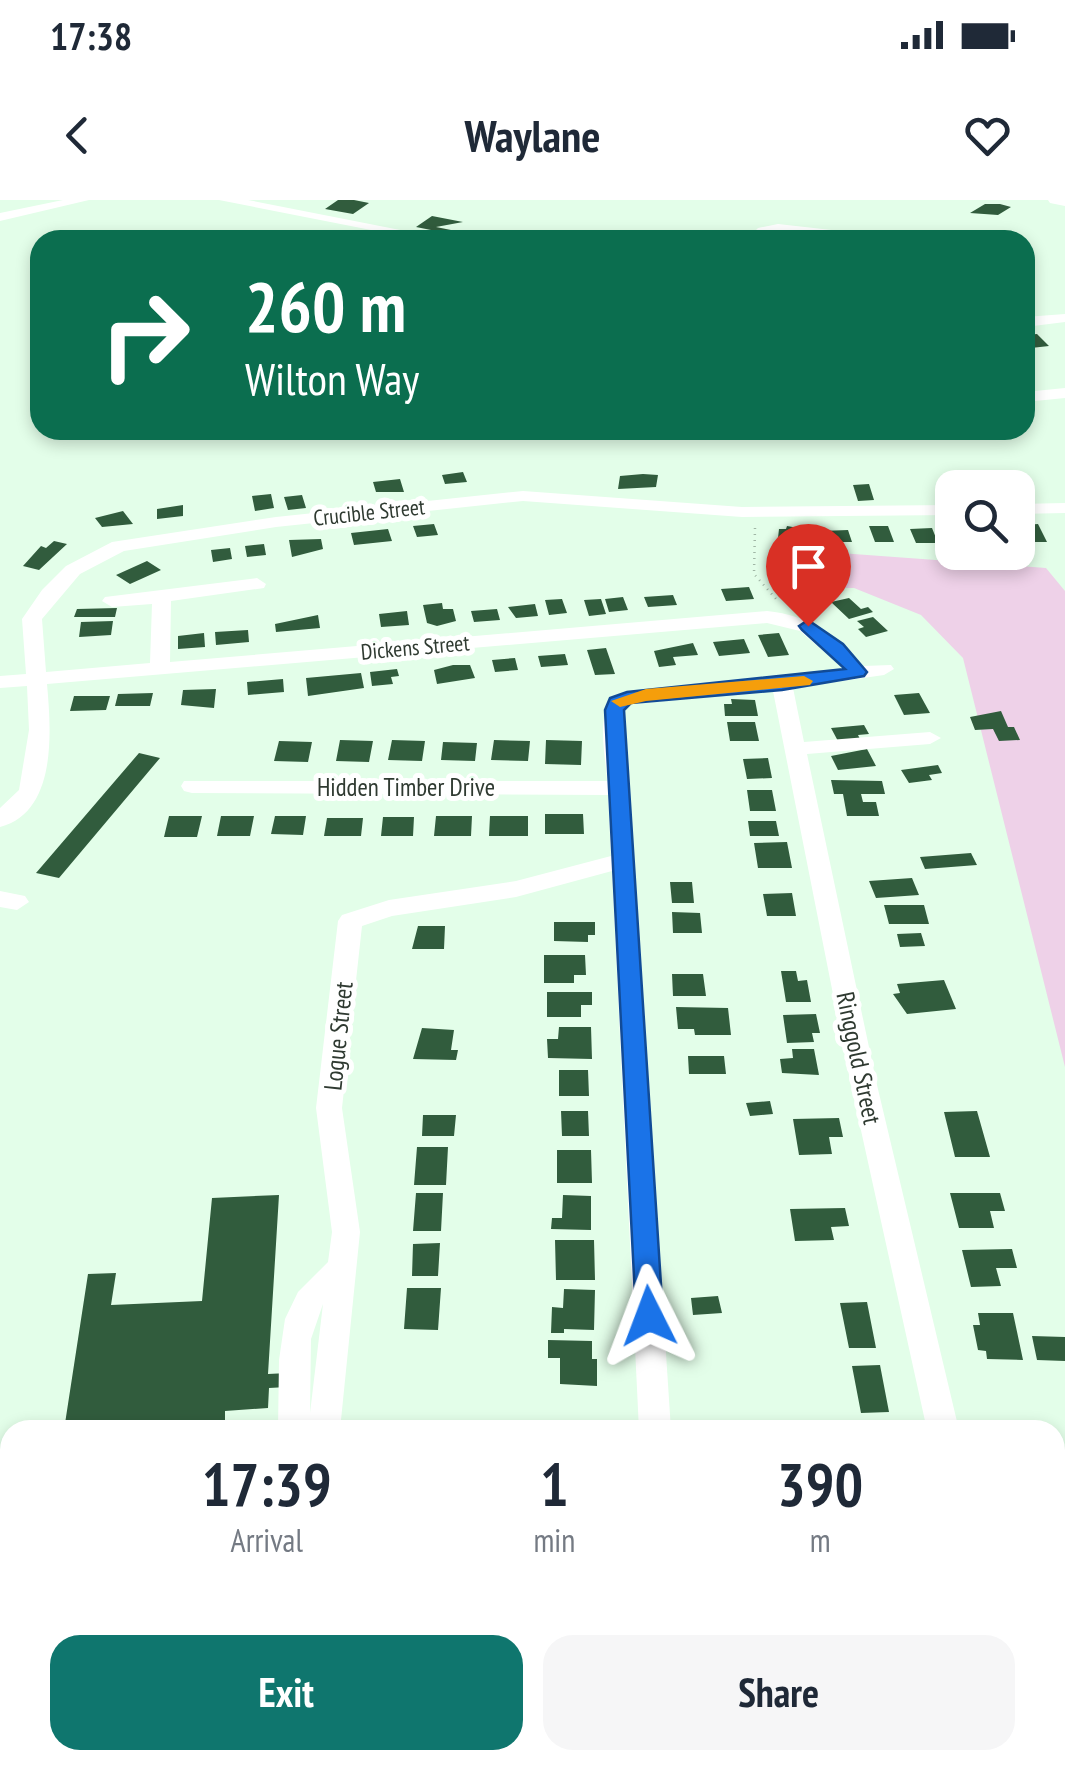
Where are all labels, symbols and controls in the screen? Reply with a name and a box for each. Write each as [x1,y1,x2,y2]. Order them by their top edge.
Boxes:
text: 17:38 [50,11,132,60]
text: Waylane [465,106,601,164]
icon: back [50,108,105,163]
icon: heart [960,108,1015,163]
text: 260 m [245,261,406,351]
icon: right [80,270,210,400]
text: Wilton Way [245,349,419,407]
map controls [935,470,1035,570]
button: search [935,470,1035,570]
street label: Crucible Street [312,492,426,532]
pin [766,524,851,627]
icon: arrive [781,539,836,594]
street label: Dickens Street [360,628,470,666]
street label: Hidden Timber Drive [317,771,495,803]
street label: Logue Street [316,980,360,1092]
street label: Ringgold Street [829,989,889,1127]
position arrow [597,1264,701,1368]
text: 17:39 [202,1445,332,1523]
text: 1 [540,1445,569,1523]
text: 390 [777,1445,863,1523]
text: Arrival [231,1519,303,1561]
text: min [533,1519,575,1561]
text: m [810,1519,831,1561]
button: Exit [50,1635,523,1750]
button: Share [543,1635,1015,1750]

